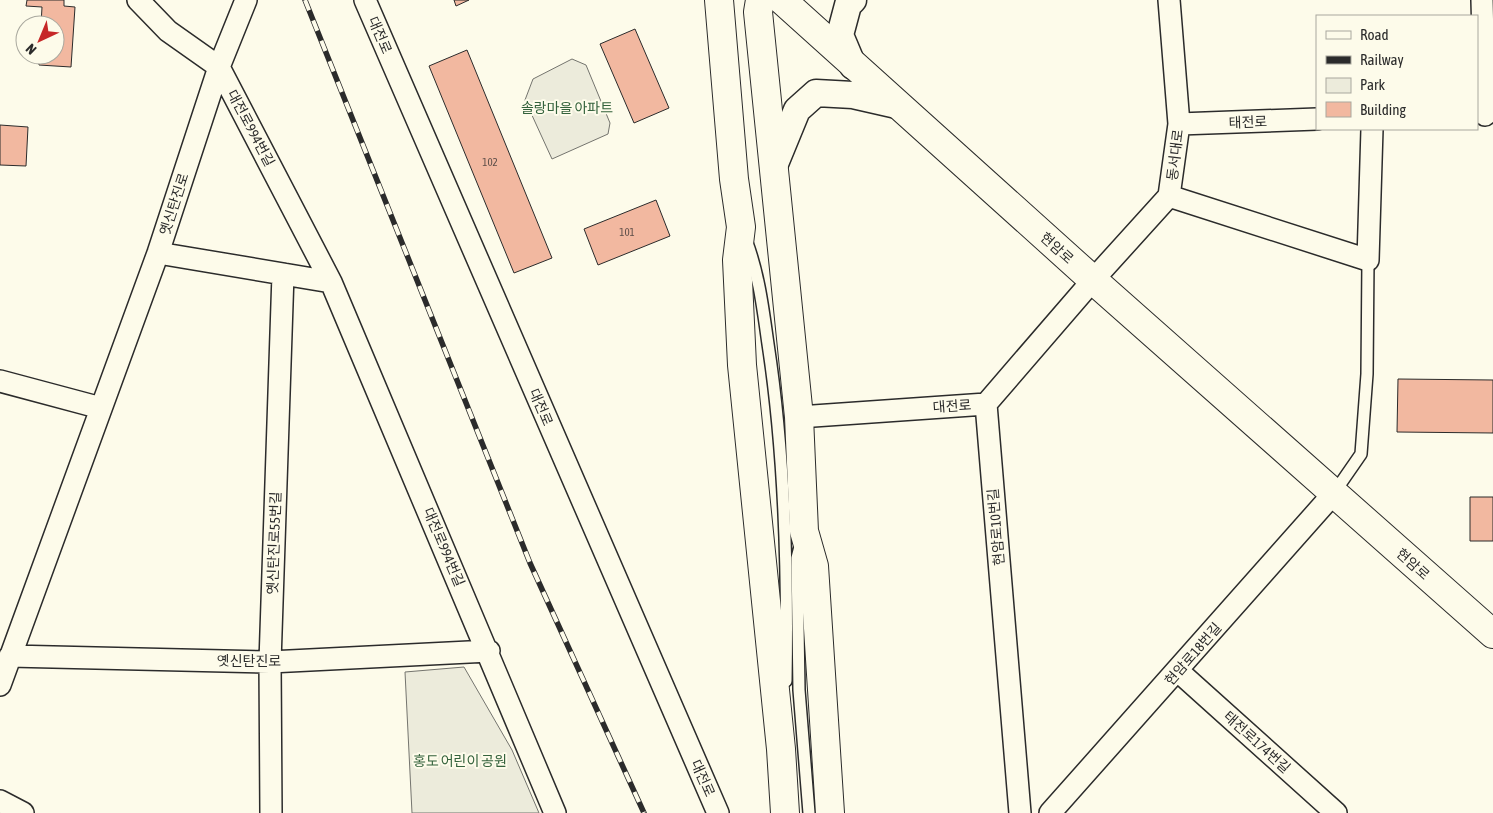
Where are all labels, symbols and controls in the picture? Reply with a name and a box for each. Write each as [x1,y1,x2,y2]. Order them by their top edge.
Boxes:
street label: 대전로 [365,14,395,56]
north arrow [15,15,65,65]
legend [1316,15,1478,130]
text: Road [1360,26,1389,43]
text: N [22,41,39,58]
text: Railway [1360,51,1404,68]
text: Park [1360,76,1385,93]
street label: 대전로994번길 [224,87,278,169]
park label: 솔랑마을 아파트 [521,100,613,116]
text: Building [1360,101,1406,118]
street label: 태전로 [1228,113,1268,131]
street label: 동서대로 [1164,128,1186,182]
house number: 102 [482,156,498,168]
street label: 옛신탄진로 [156,171,192,237]
house number: 101 [619,226,635,238]
street label: 현암로 [1037,229,1077,267]
street label: 대전로 [526,386,556,428]
street label: 대전로 [932,397,972,415]
street label: 현암로10번길 [985,488,1007,566]
street label: 옛신탄진로55번길 [264,491,284,595]
street label: 대전로994번길 [420,505,468,589]
street label: 현암로 [1393,545,1433,583]
street label: 현암로18번길 [1162,619,1224,689]
street label: 옛신탄진로 [217,653,281,669]
street label: 태전로174번길 [1220,708,1294,776]
park label: 홍도 어린이 공원 [413,753,507,769]
street label: 대전로 [688,757,718,799]

